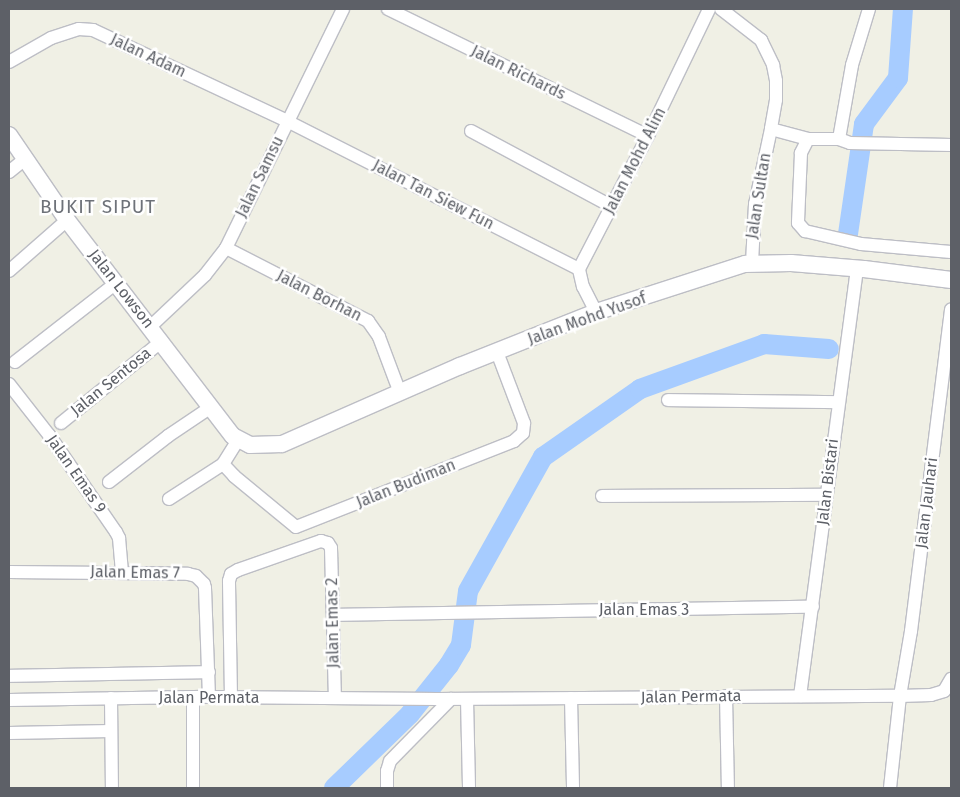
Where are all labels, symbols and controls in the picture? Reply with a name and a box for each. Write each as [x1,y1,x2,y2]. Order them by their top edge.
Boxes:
street label: Jalan Adam [107,30,189,82]
street label: Jalan Richards [468,42,568,104]
street label: Jalan Mohd Alim [600,104,670,218]
street label: Jalan Samsu [232,133,288,221]
street label: Jalan Sultan [743,152,775,240]
street label: Jalan Tan Siew Fun [369,156,497,234]
district label: BUKIT SIPUT [39,196,157,218]
street label: Jalan Lowson [84,246,158,332]
street label: Jalan Borhan [273,266,365,326]
street label: Jalan Mohd Yusof [525,289,649,349]
street label: Jalan Sentosa [67,344,155,420]
street label: Jalan Emas 9 [42,431,110,517]
street label: Jalan Bistari [813,438,843,526]
street label: Jalan Budiman [354,455,458,513]
street label: Jalan Jauhari [912,456,942,550]
street label: Jalan Emas 7 [90,563,180,583]
street label: Jalan Emas 2 [323,578,343,668]
street label: Jalan Emas 3 [599,600,689,620]
street label: Jalan Permata [640,687,742,707]
street label: Jalan Permata [159,688,259,708]

